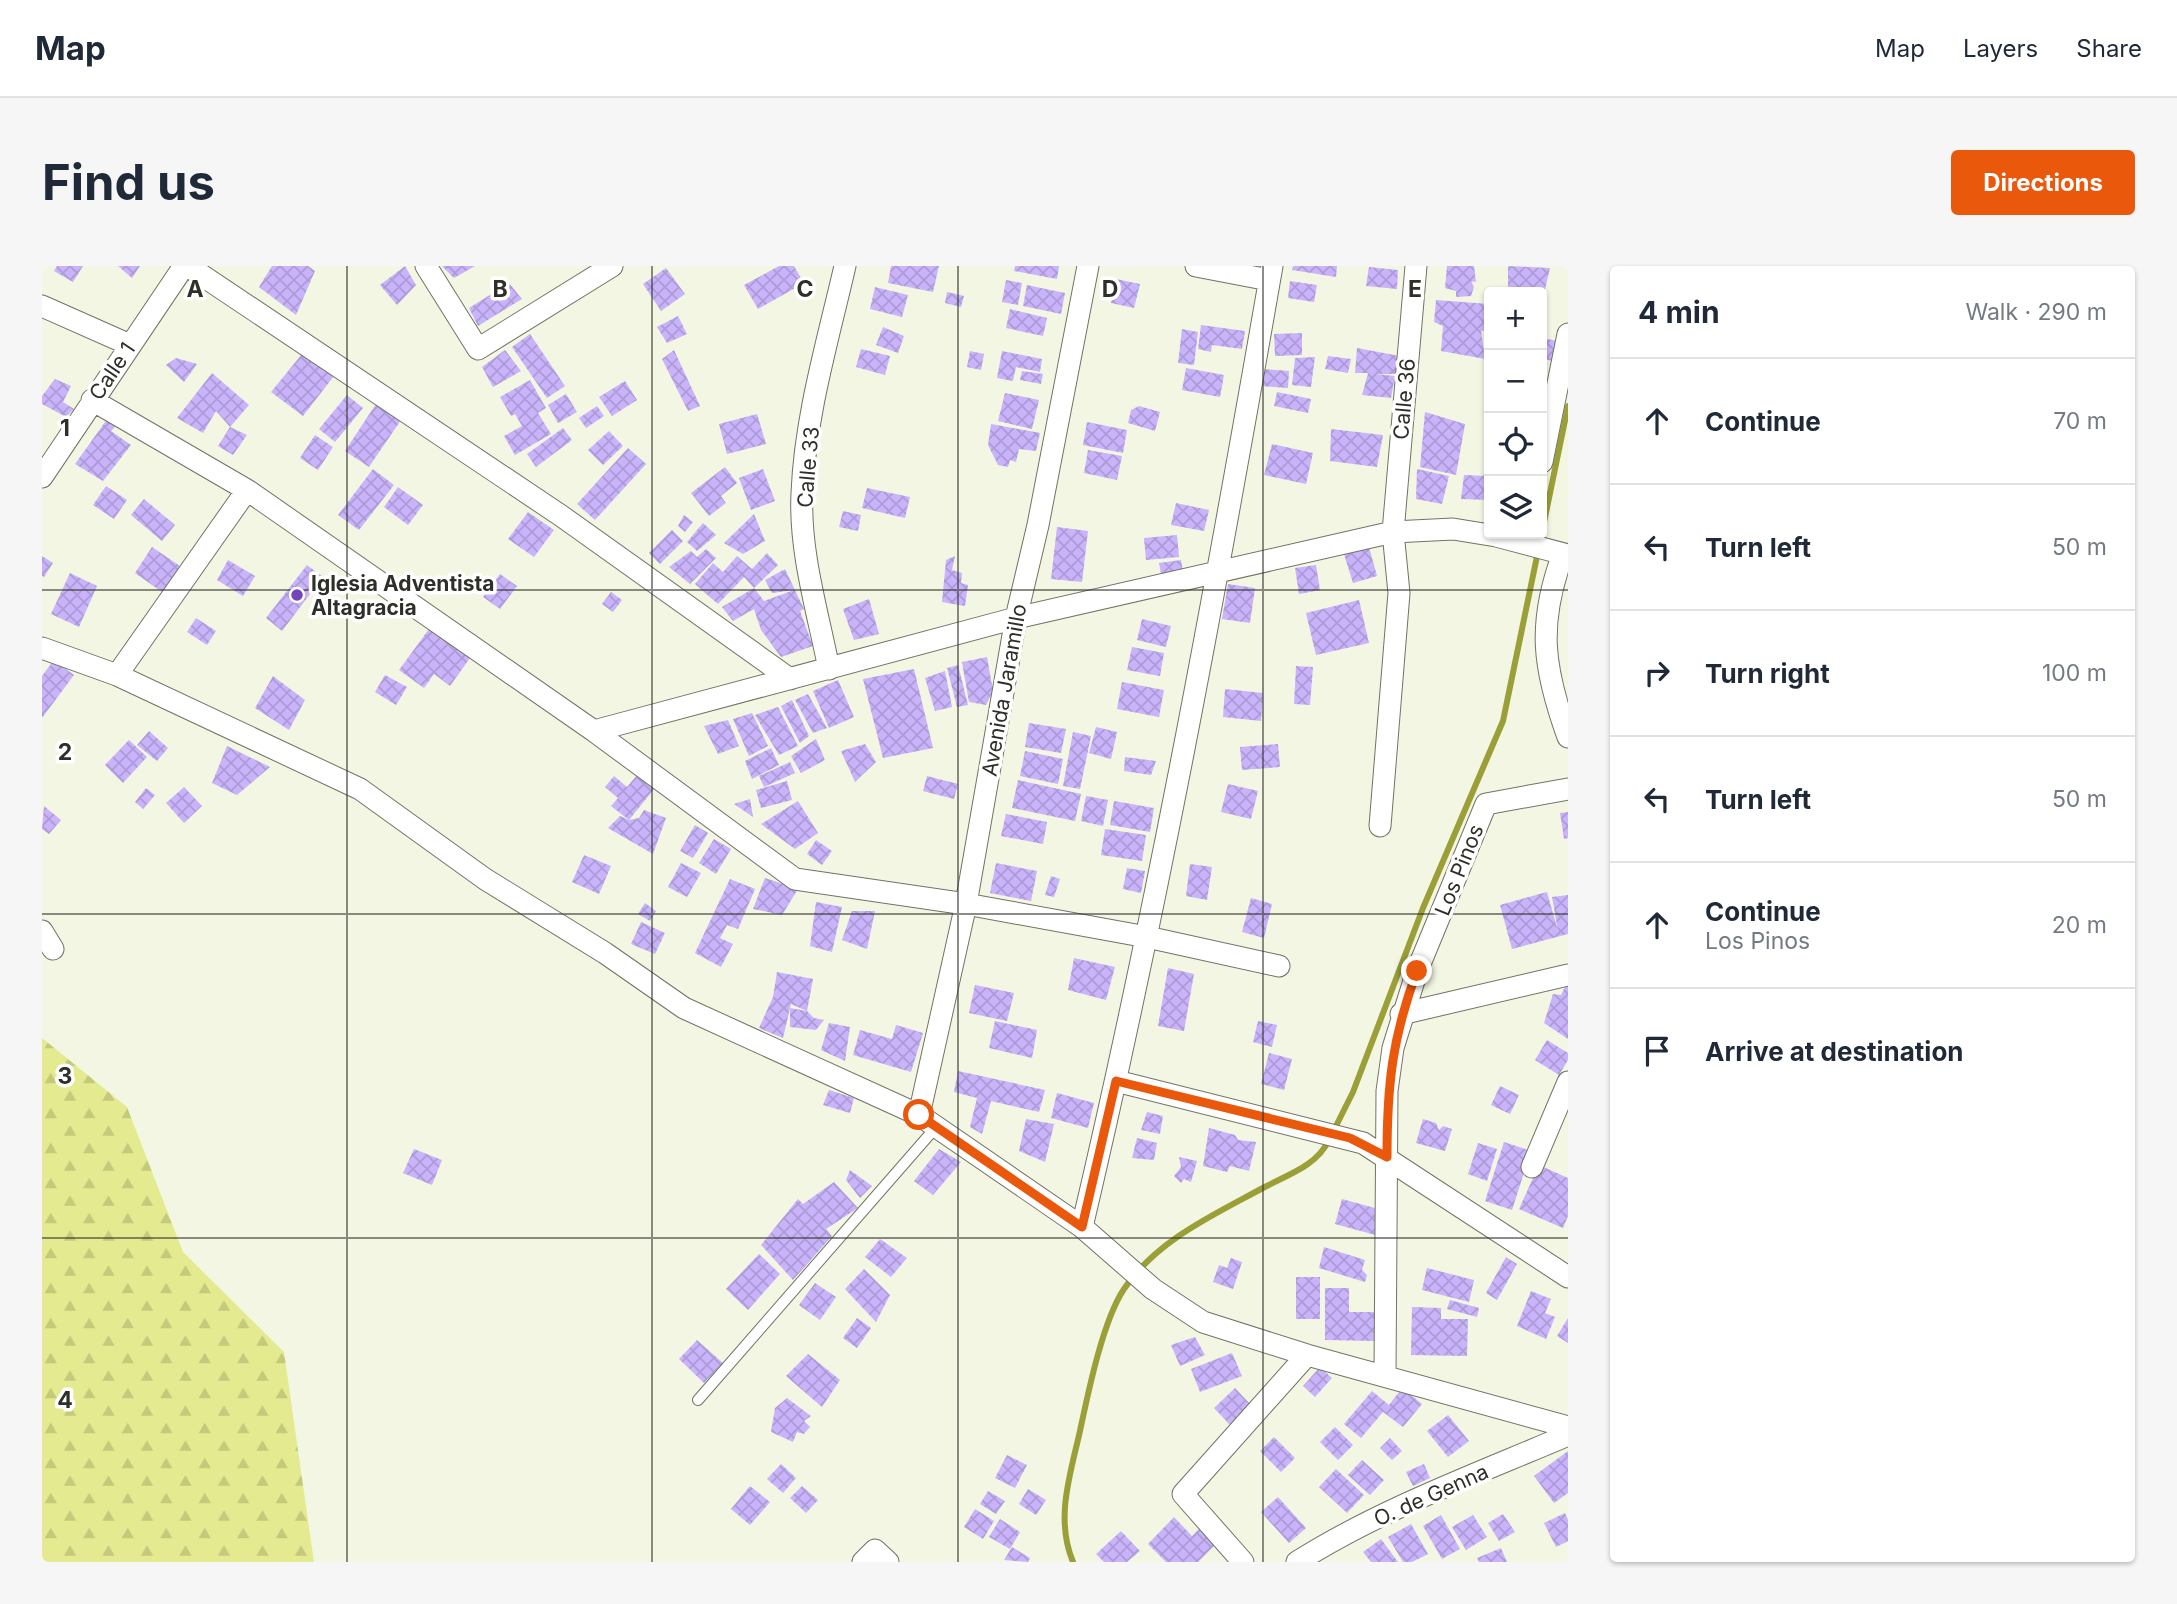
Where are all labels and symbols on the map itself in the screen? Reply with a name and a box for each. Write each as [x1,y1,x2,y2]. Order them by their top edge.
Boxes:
text: A [186,275,204,303]
text: B [492,275,508,303]
text: C [796,275,814,303]
text: D [1102,275,1118,303]
text: E [1408,275,1422,303]
street label: Calle 1 [84,337,140,405]
street label: Calle 36 [1388,357,1420,441]
text: 1 [60,414,70,442]
street label: Calle 33 [792,425,824,509]
place label: Iglesia Adventista Altagracia [311,571,495,620]
marker: Iglesia Adventista Altagracia [289,587,305,603]
street label: Avenida Jaramillo [977,602,1031,778]
text: 2 [58,738,72,766]
street label: Los Pinos [1429,821,1489,919]
route end [1401,955,1432,986]
text: 3 [58,1062,72,1090]
route start [903,1099,934,1130]
text: 4 [57,1386,73,1414]
street label: O. de Genna [1370,1459,1492,1531]

